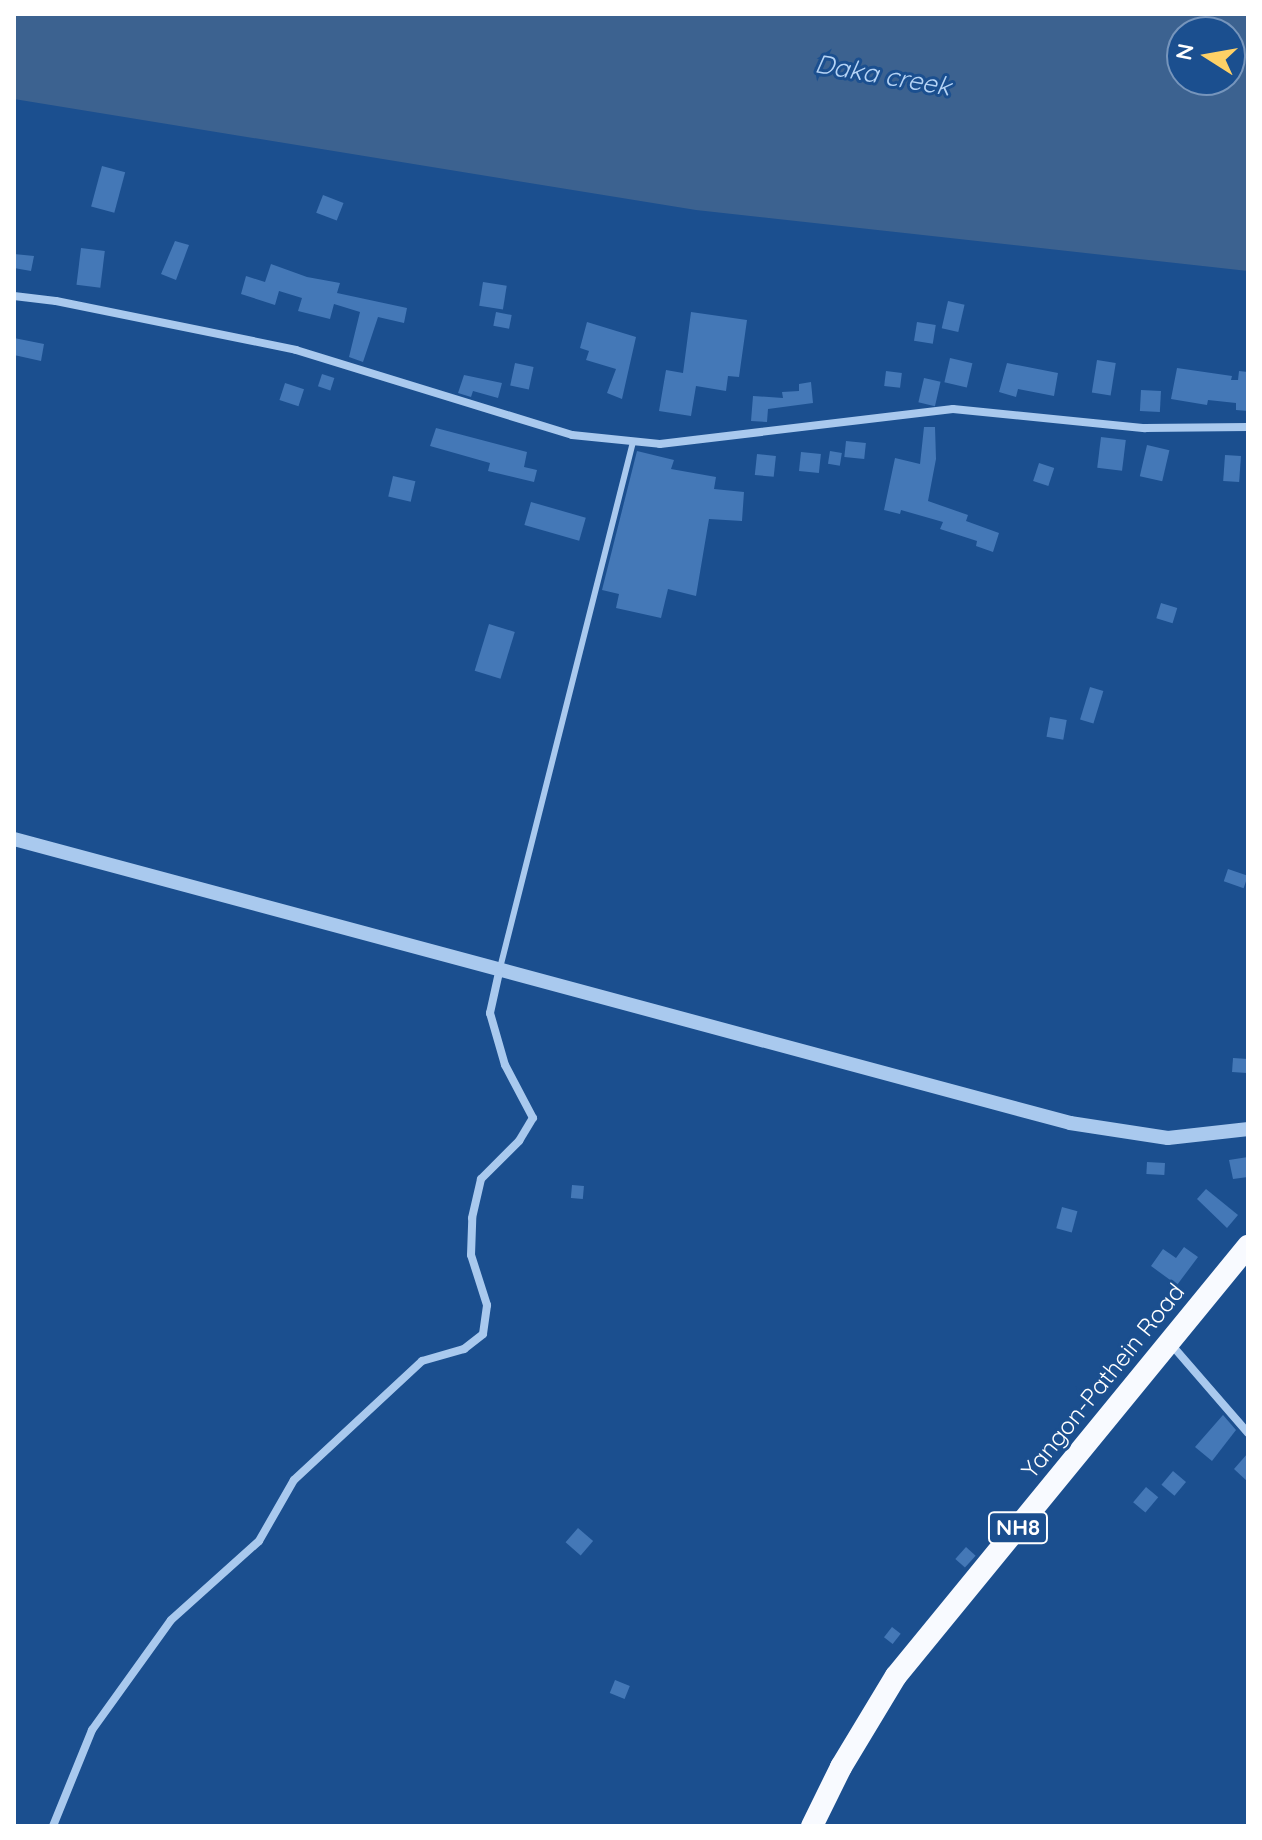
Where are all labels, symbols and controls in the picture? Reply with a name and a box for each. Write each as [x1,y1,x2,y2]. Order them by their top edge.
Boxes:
north arrow [1166,16,1246,96]
text: N [1169,41,1200,62]
water label: Daka creek [813,48,953,102]
street label: Yangon-Pathein Road [1016,1278,1190,1484]
road number: NH8 [986,1510,1050,1546]

